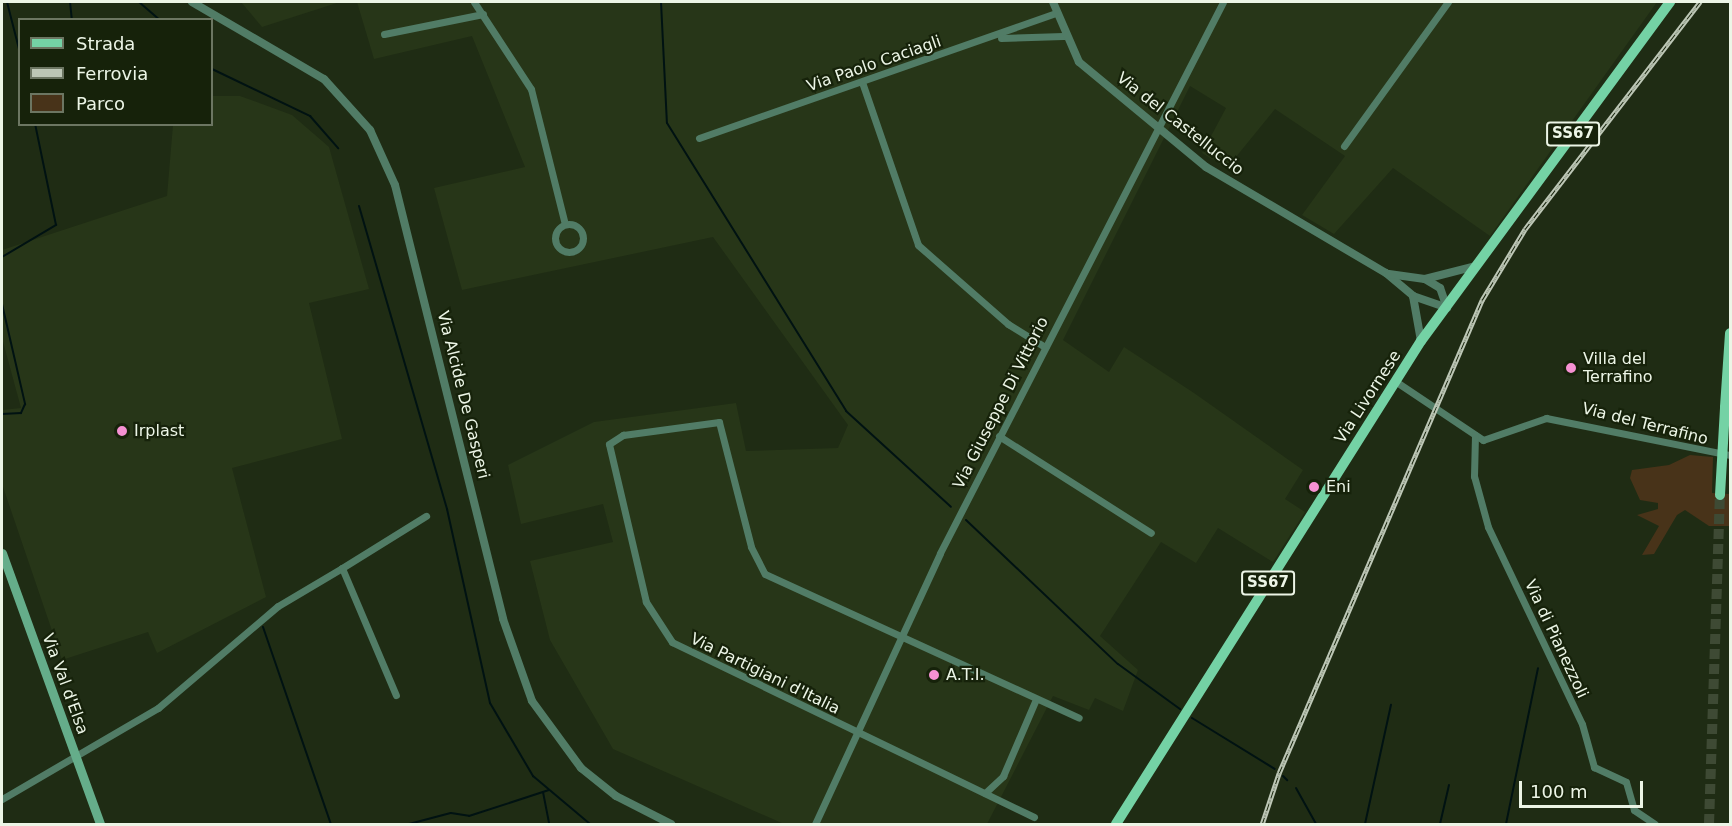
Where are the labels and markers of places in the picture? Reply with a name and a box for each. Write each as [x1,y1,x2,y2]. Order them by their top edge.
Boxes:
place label: Villa del Terrafino [1583,349,1653,387]
marker: Villa del Terrafino [1564,361,1578,375]
place label: Irplast [134,421,184,441]
marker: Irplast [115,424,129,438]
place label: Eni [1326,477,1351,497]
marker: Eni [1307,480,1321,494]
place label: A.T.I. [946,665,985,685]
marker: A.T.I. [927,668,941,682]

